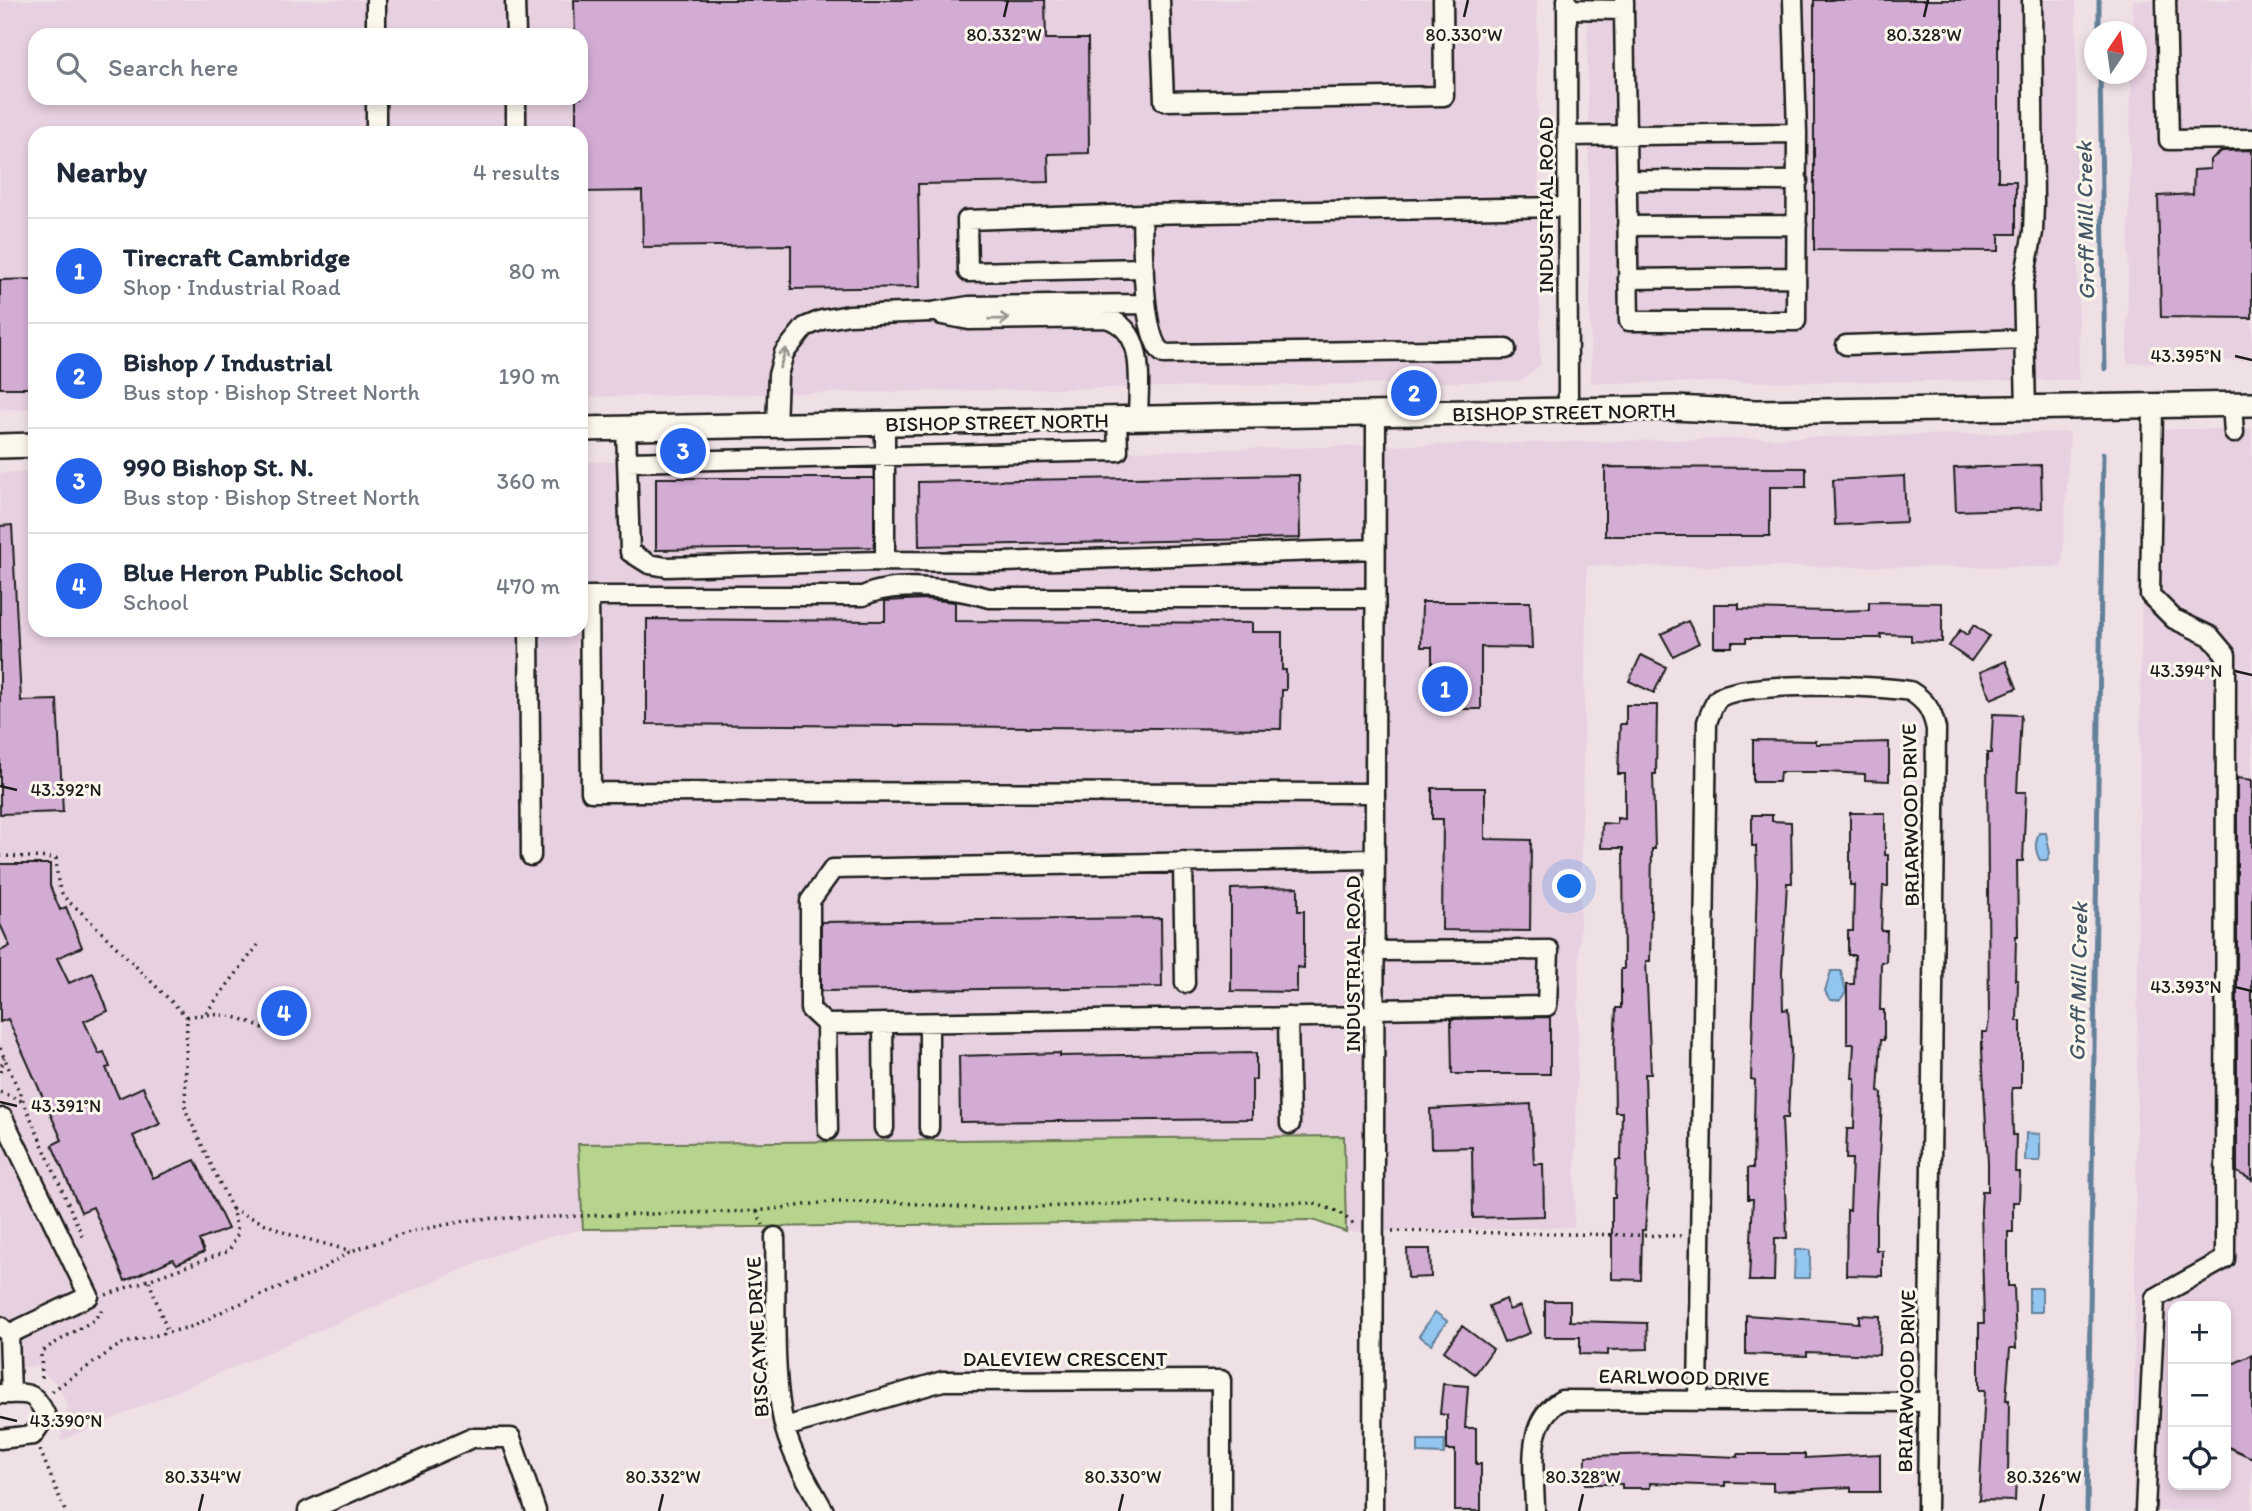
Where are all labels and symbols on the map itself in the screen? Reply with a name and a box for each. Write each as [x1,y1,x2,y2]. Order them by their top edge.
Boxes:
north arrow [2084,21,2147,84]
text: 80.332°W [966,24,1042,46]
text: 80.330°W [1426,24,1502,46]
text: 80.328°W [1886,24,1962,46]
street label: INDUSTRIAL ROAD [1533,116,1558,294]
water label: Groff Mill Creek [2070,140,2100,301]
one-way arrow [987,313,1010,326]
text: 43.395°N [2150,345,2222,367]
one-way arrow [778,348,790,370]
pin: 2 [1391,367,1437,419]
street label: BISHOP STREET NORTH [1452,398,1676,426]
street label: BISHOP STREET NORTH [885,408,1109,436]
pin: 3 [660,425,706,477]
text: 43.394°N [2150,660,2222,682]
pin: 1 [1422,663,1468,715]
street label: BRIARWOOD DRIVE [1896,723,1924,907]
text: 43.392°N [30,779,102,801]
your location [1552,869,1586,903]
street label: INDUSTRIAL ROAD [1340,875,1365,1053]
water label: Groff Mill Creek [2063,901,2093,1062]
text: 43.393°N [2150,976,2222,998]
pin: 4 [261,987,307,1039]
text: 43.391°N [31,1095,101,1117]
street label: BISCAYNE DRIVE [740,1256,774,1418]
street label: BRIARWOOD DRIVE [1892,1289,1920,1473]
street label: DALEVIEW CRESCENT [962,1346,1168,1371]
street label: EARLWOOD DRIVE [1598,1363,1770,1391]
text: 43.390°N [30,1410,102,1432]
text: 80.334°W [165,1466,241,1488]
text: 80.332°W [625,1466,701,1488]
text: 80.330°W [1085,1466,1161,1488]
text: 80.328°W [1545,1466,1621,1488]
text: 80.326°W [2007,1466,2081,1488]

